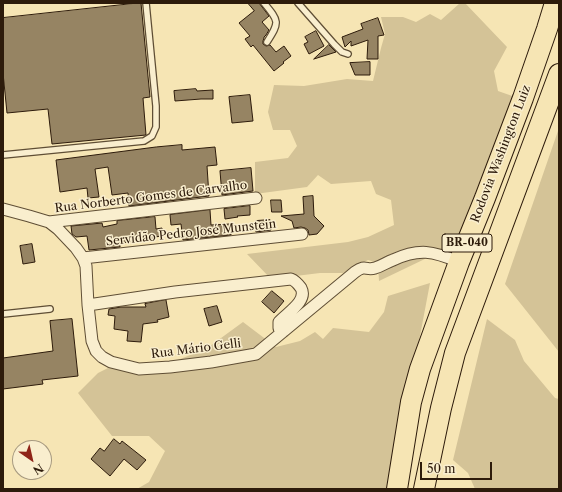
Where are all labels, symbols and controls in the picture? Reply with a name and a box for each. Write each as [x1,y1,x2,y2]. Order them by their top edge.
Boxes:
street label: Rodovia Washington Luiz [468,83,534,225]
street label: Rua Norberto Gomes de Carvalho [54,178,248,216]
street label: Servidão Pedro José Munstein [105,217,277,249]
road number: BR-040 [442,234,492,252]
street label: Rua Mário Gelli [150,336,242,362]
north arrow [12,440,52,480]
scale bar [422,454,494,480]
text: N [30,461,46,478]
text: 50 m [427,461,456,476]

